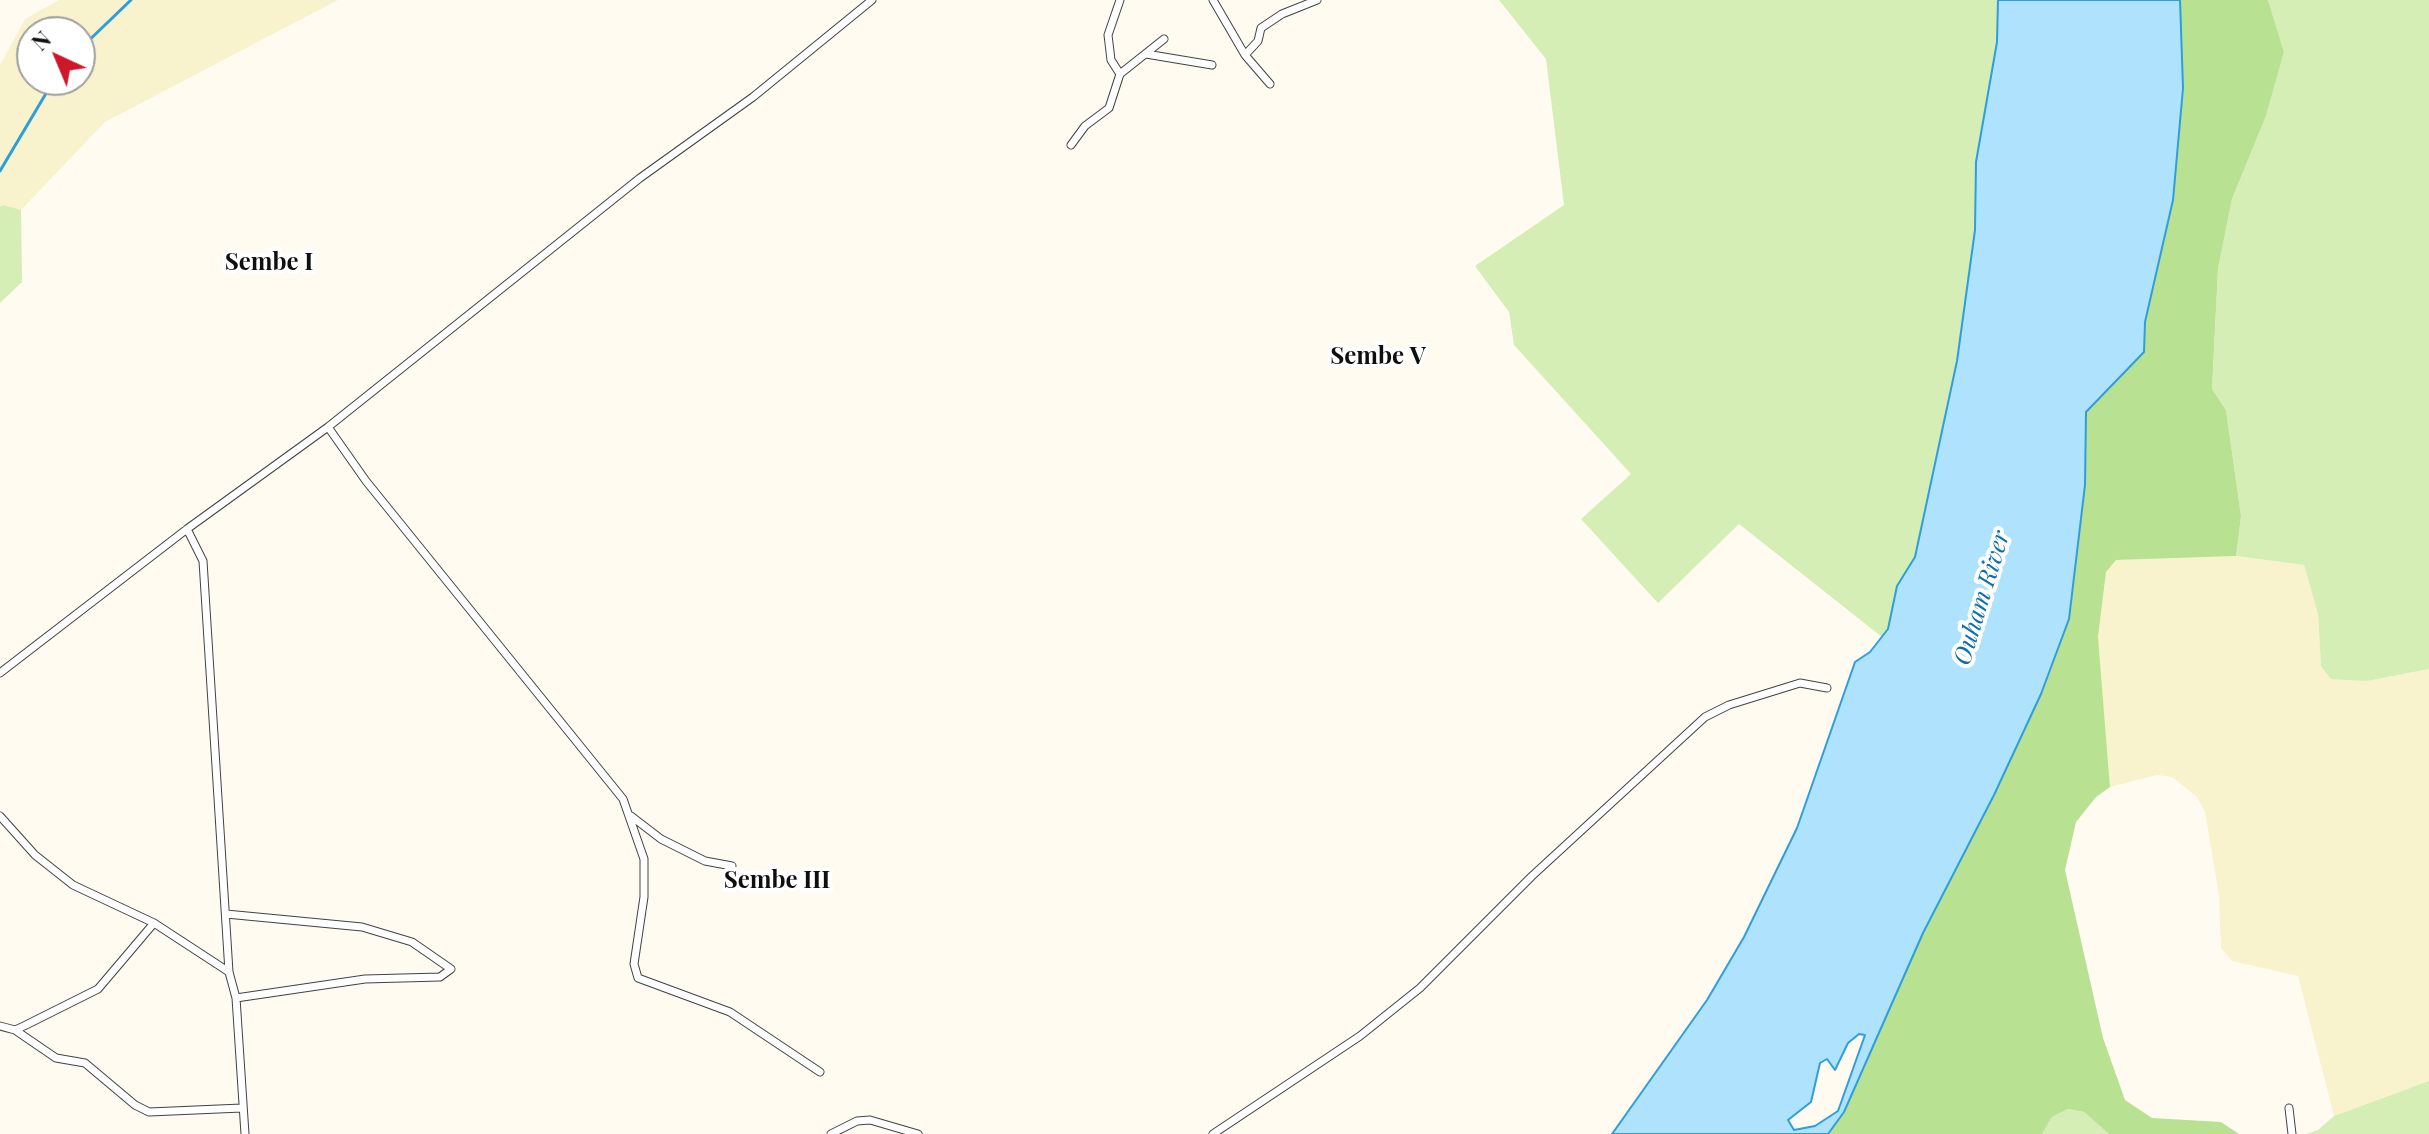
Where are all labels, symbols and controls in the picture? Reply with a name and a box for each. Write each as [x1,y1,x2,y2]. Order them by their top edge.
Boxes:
north arrow [16,16,96,96]
text: N [25,24,57,56]
district label: Sembe I [225,249,313,277]
district label: Sembe V [1330,343,1426,371]
water label: Ouham River [1948,528,2016,668]
district label: Sembe III [724,867,830,895]

